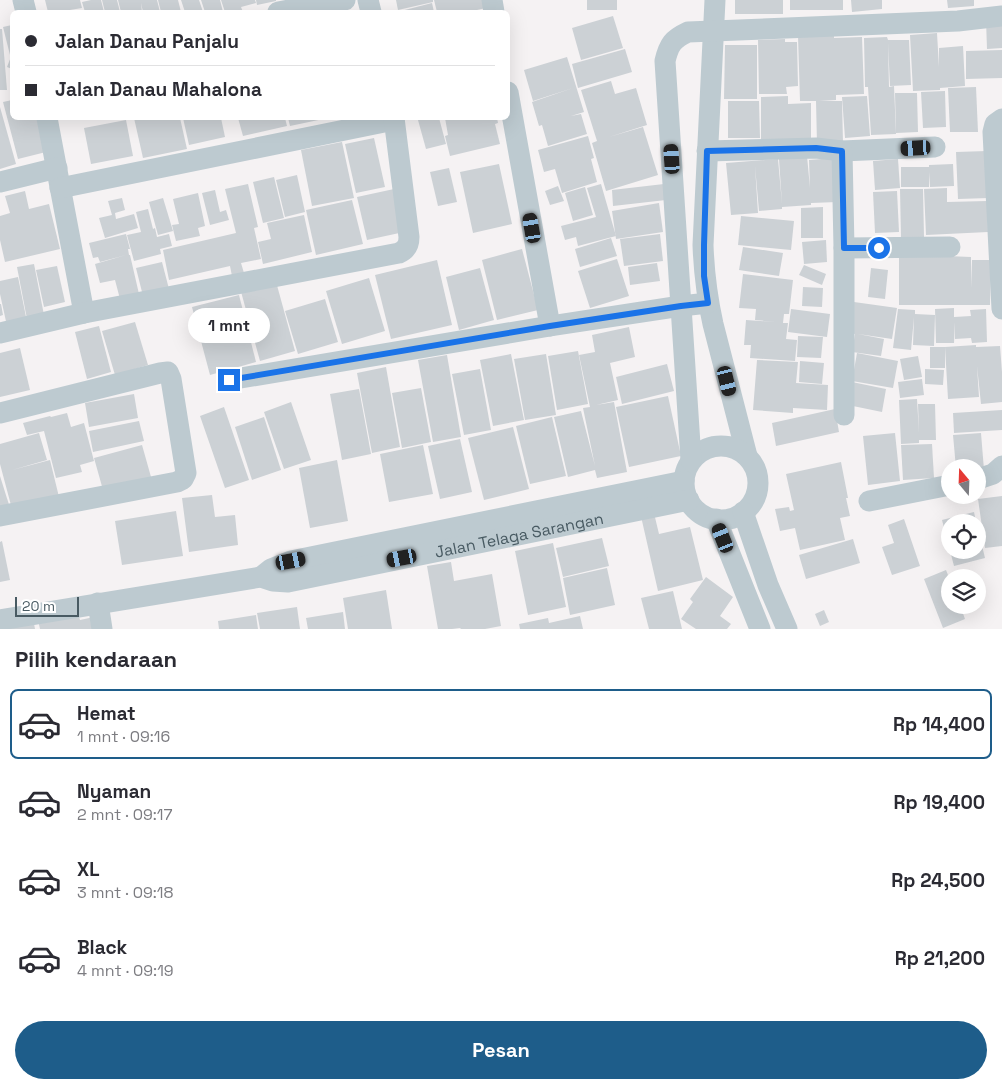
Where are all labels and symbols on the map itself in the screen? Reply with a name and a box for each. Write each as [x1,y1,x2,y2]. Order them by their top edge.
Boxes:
car [900,140,931,156]
car [663,144,680,174]
car [522,212,541,244]
route start [868,237,890,259]
callout: 1 mnt [188,308,270,342]
car [716,365,737,397]
route end [218,369,240,391]
north arrow [941,459,986,504]
street label: Jalan Telaga Sarangan [433,508,605,563]
car [710,521,735,555]
car [385,548,418,568]
car [274,551,307,571]
scale bar [15,594,79,617]

